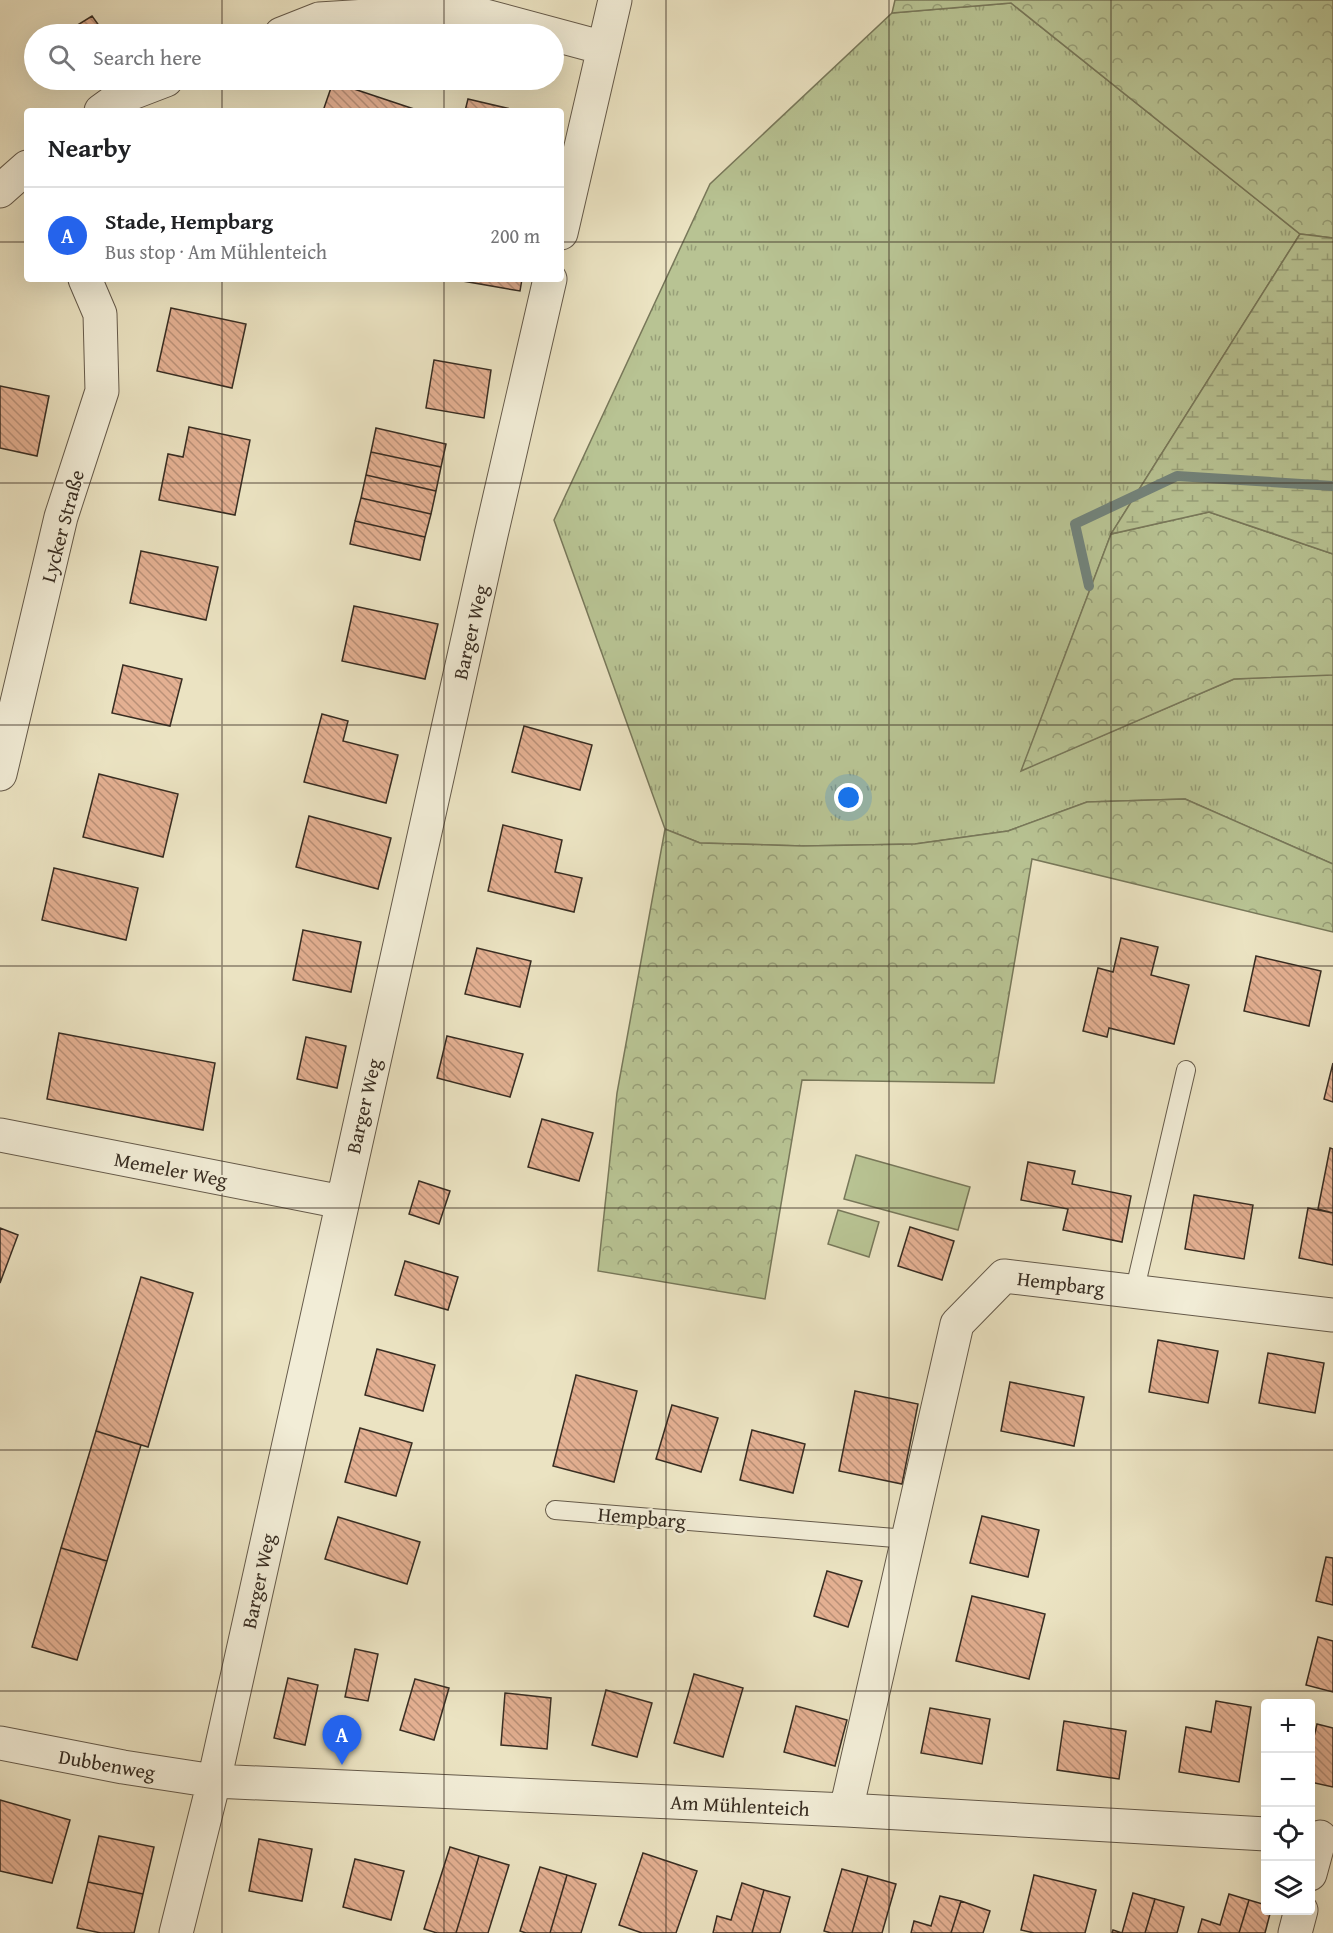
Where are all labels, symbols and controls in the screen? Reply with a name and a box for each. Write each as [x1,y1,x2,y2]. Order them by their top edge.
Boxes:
search box [24,24,564,90]
icon: search [45,41,78,74]
text: Search here [93,41,202,73]
text: Nearby [48,128,131,167]
text: Stade, Hempbarg [105,205,273,237]
text: A [61,221,74,250]
text: 200 m [490,221,540,250]
text: Bus stop · Am Mühlenteich [105,237,327,266]
street label: Lycker Straße [33,466,91,586]
street label: Barger Weg [445,582,495,682]
your location [834,783,863,812]
street label: Barger Weg [338,1056,388,1156]
street label: Memeler Weg [112,1144,230,1194]
street label: Hempbarg [1016,1263,1106,1303]
street label: Hempbarg [597,1499,687,1535]
street label: Barger Weg [234,1531,282,1631]
map controls [1261,1699,1315,1915]
button: + [1261,1699,1315,1753]
pin: A [322,1716,362,1765]
street label: Dubbenweg [57,1741,158,1787]
button: − [1261,1753,1315,1807]
street label: Am Mühlenteich [670,1787,810,1823]
button: locate [1261,1807,1315,1861]
button: layers [1261,1861,1315,1915]

